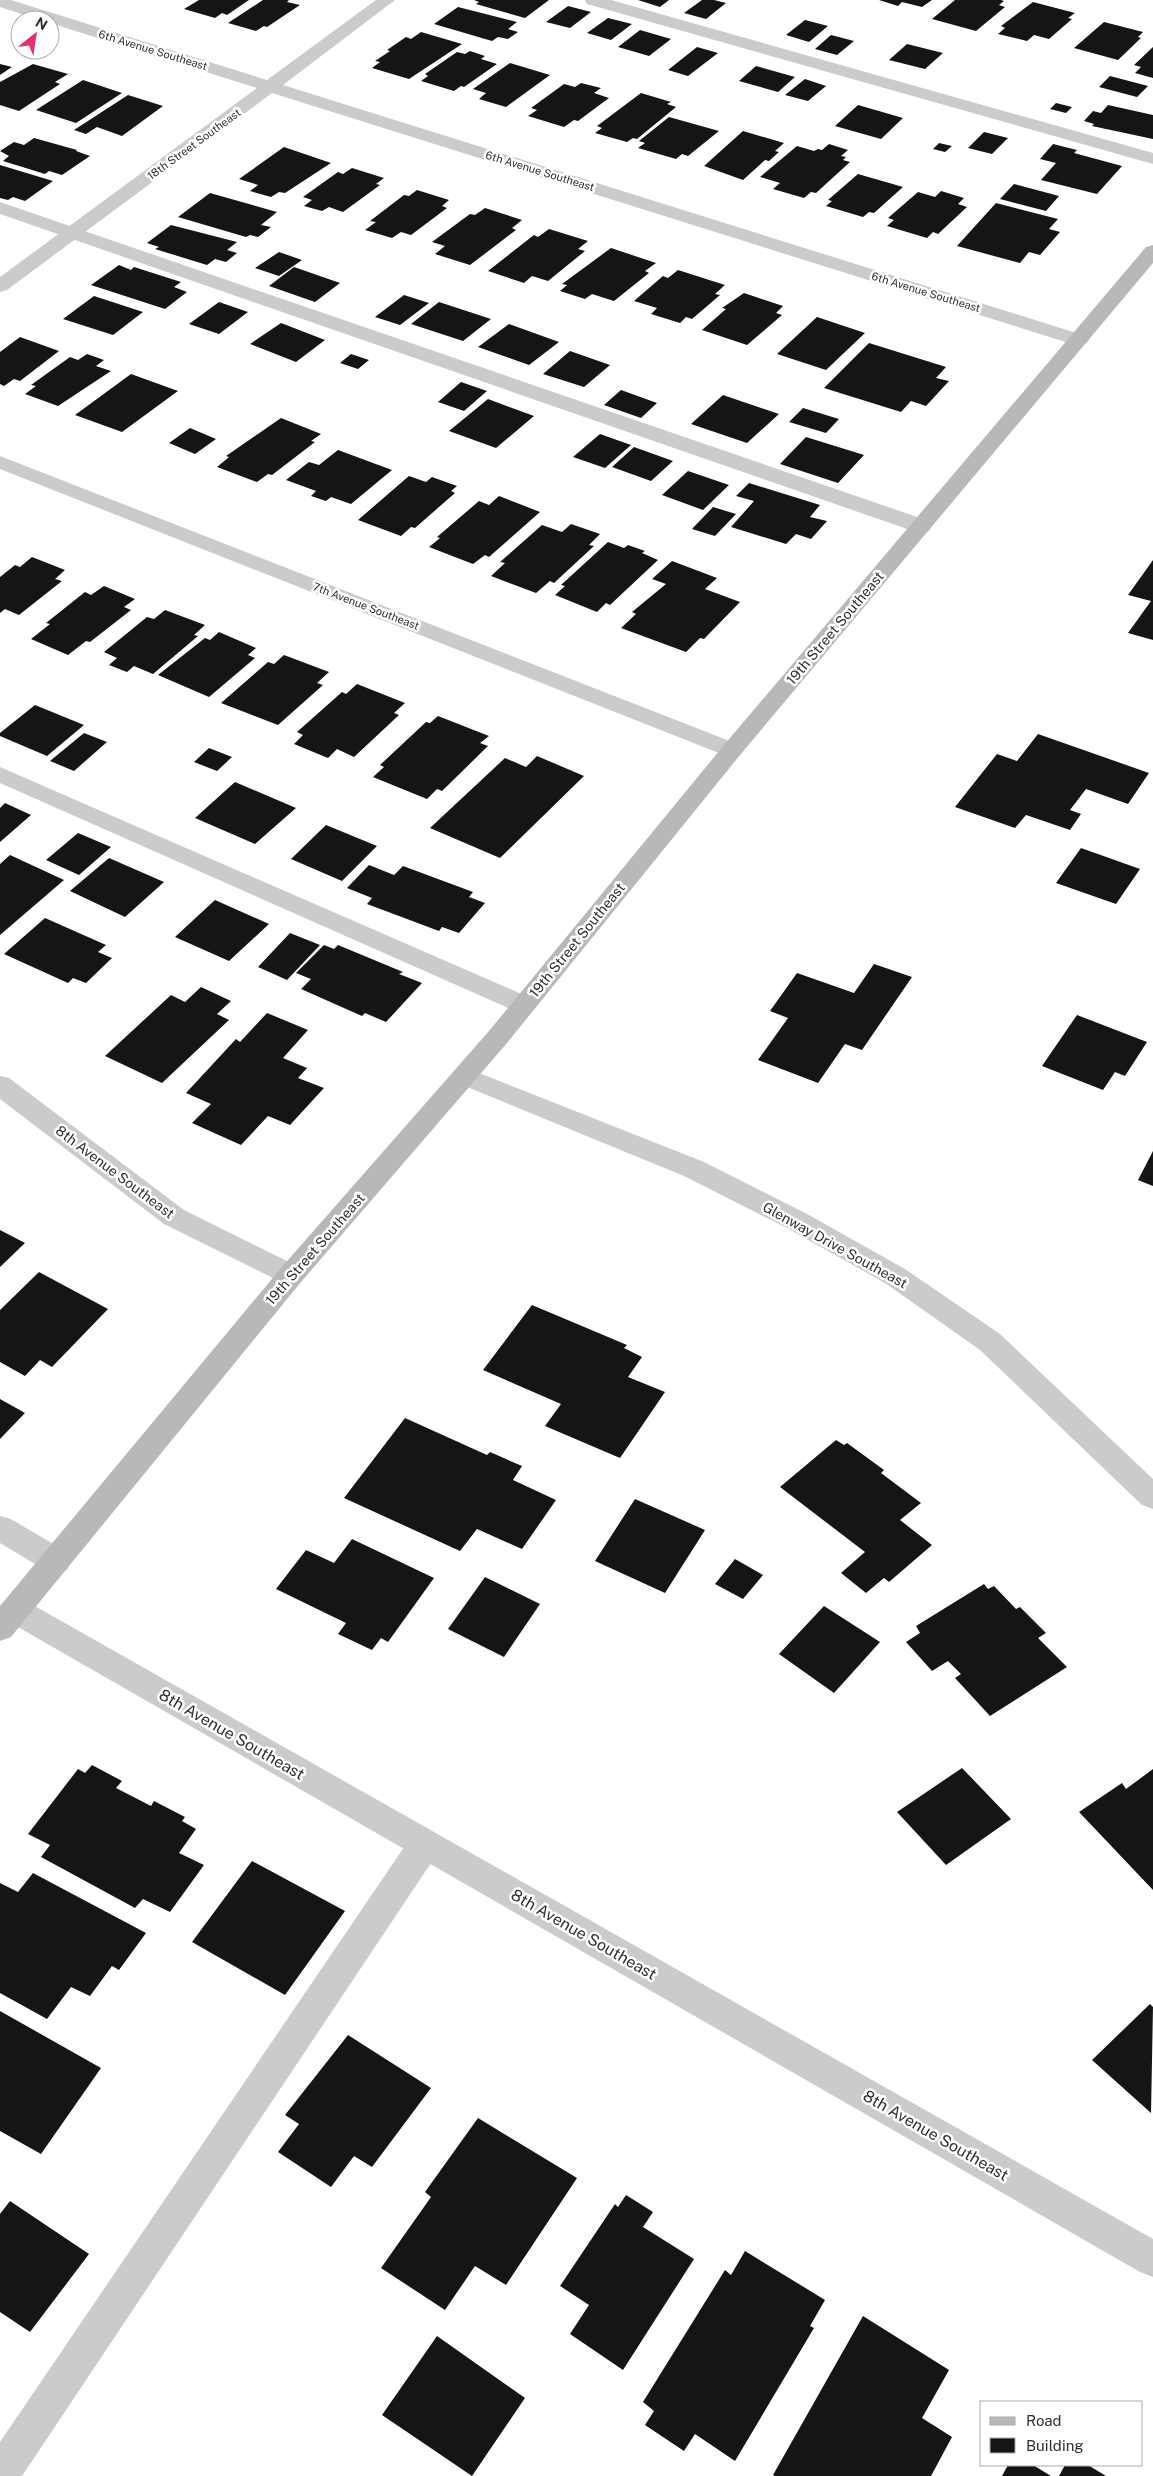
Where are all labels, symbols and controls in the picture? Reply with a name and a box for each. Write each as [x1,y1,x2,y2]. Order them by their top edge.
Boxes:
north arrow [10,10,60,60]
text: N [33,14,50,33]
street label: 6th Avenue Southeast [97,28,209,72]
street label: 18th Street Southeast [145,106,243,182]
street label: 6th Avenue Southeast [484,149,596,193]
street label: 6th Avenue Southeast [870,270,982,314]
street label: 19th Street Southeast [783,568,887,688]
street label: 7th Avenue Southeast [311,580,421,632]
street label: 19th Street Southeast [526,880,628,1000]
street label: 8th Avenue Southeast [53,1122,177,1222]
street label: 19th Street Southeast [262,1190,368,1308]
street label: Glenway Drive Southeast [760,1199,910,1291]
street label: 8th Avenue Southeast [156,1685,308,1784]
street label: 8th Avenue Southeast [508,1885,660,1984]
street label: 8th Avenue Southeast [860,2086,1012,2185]
legend [980,2401,1143,2466]
text: Road [1026,2412,1062,2429]
text: Building [1026,2437,1084,2454]

